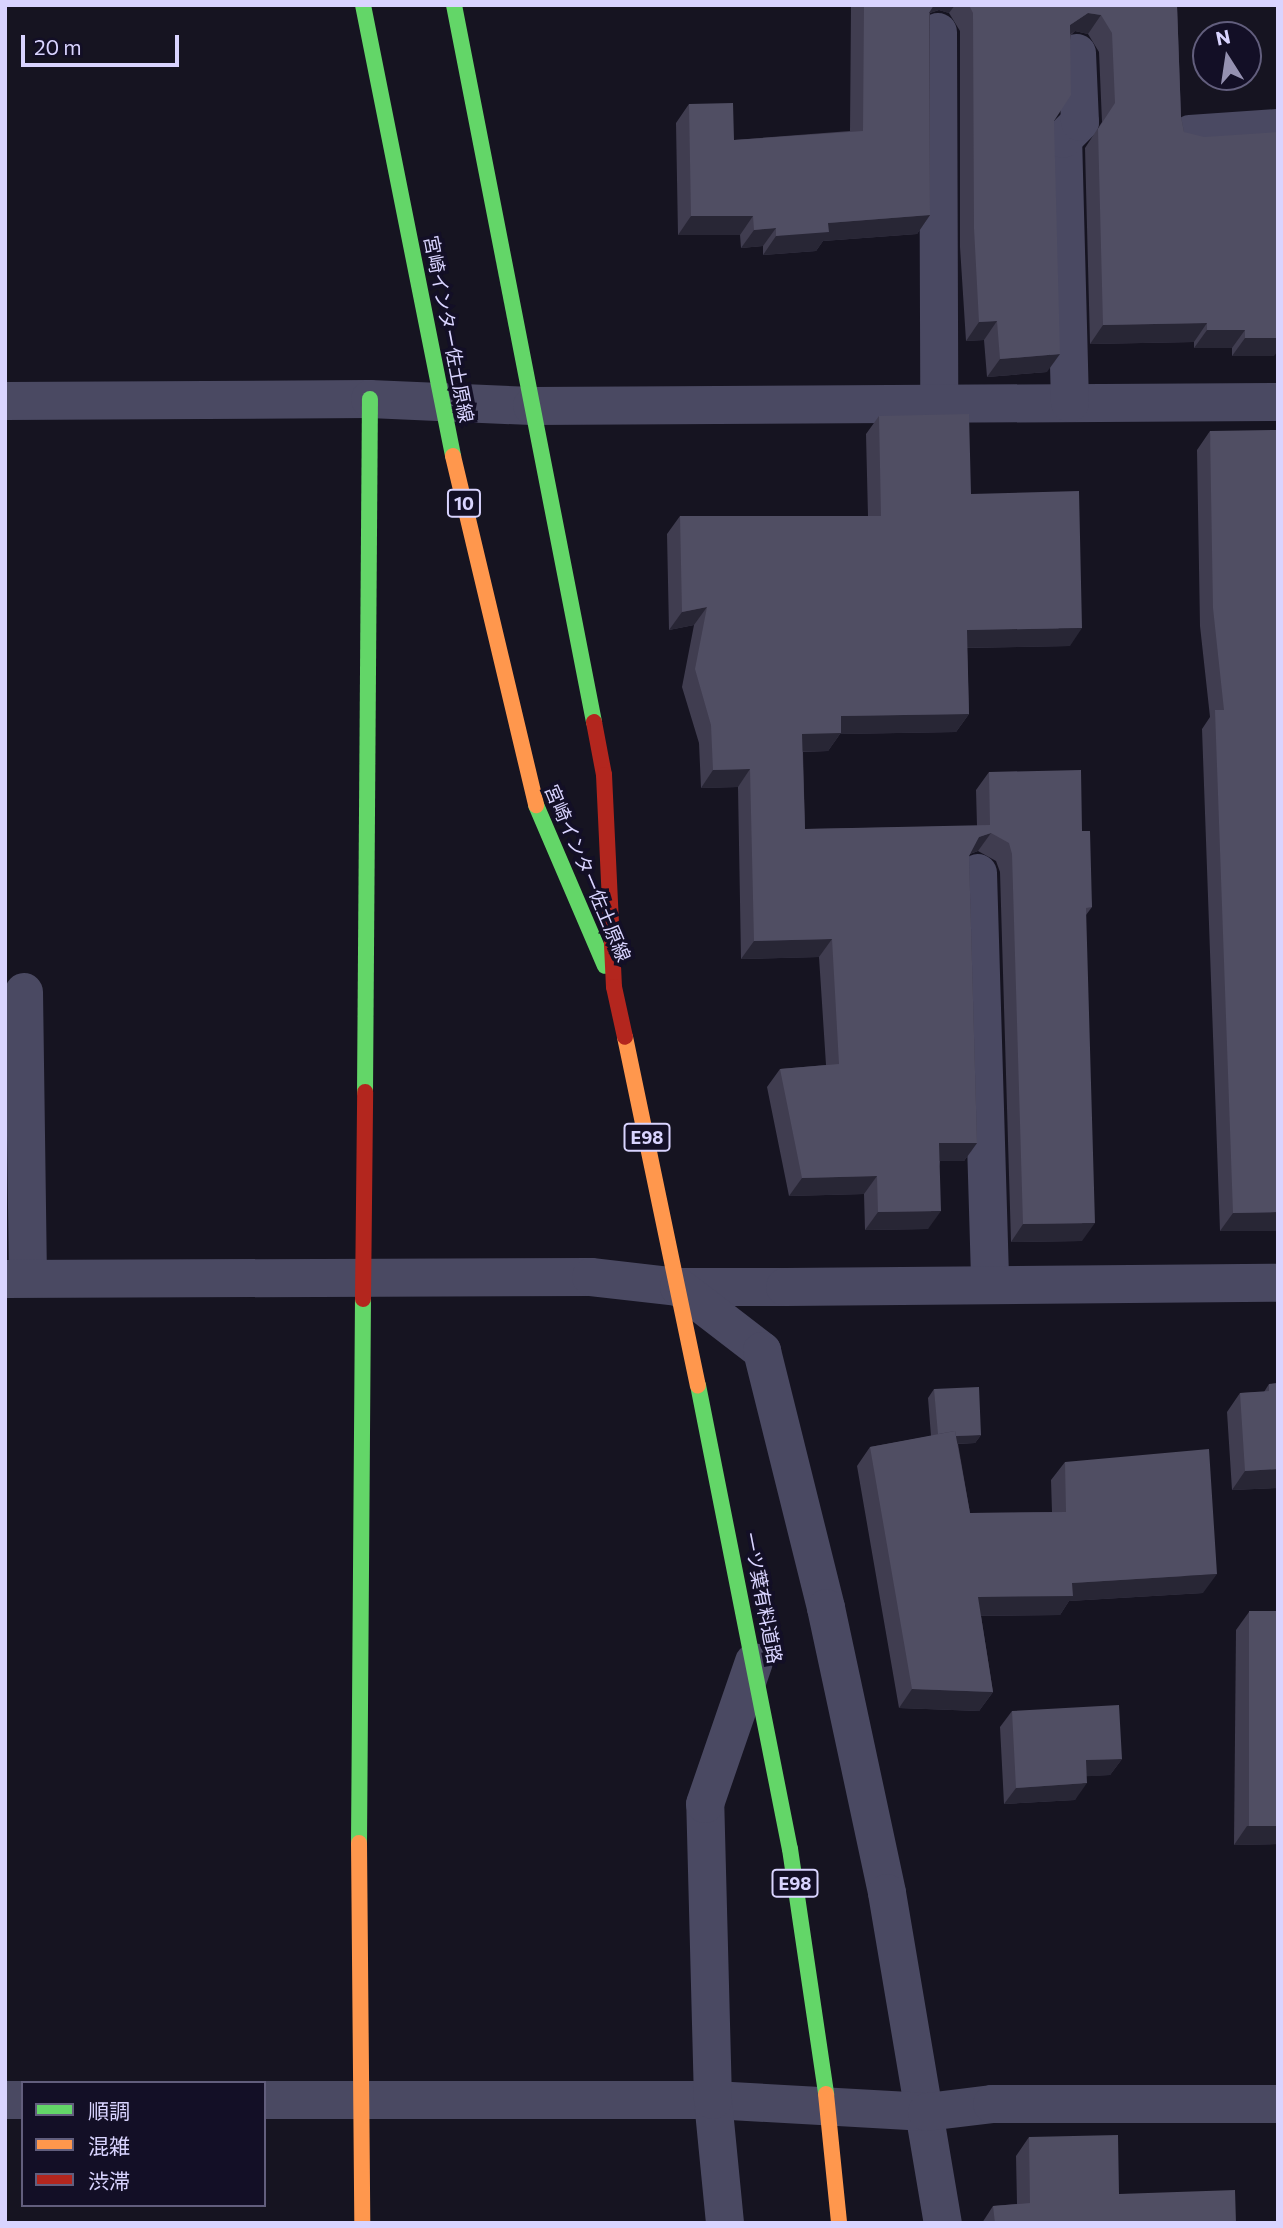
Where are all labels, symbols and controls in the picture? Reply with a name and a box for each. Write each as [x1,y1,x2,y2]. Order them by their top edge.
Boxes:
scale bar [24,21,182,65]
north arrow [1192,21,1262,91]
text: N [1214,24,1232,50]
text: 20 m [34,34,82,59]
street label: 宮崎インター佐土原線 [420,234,478,424]
road number: 10 [447,489,482,518]
street label: 宮崎インター佐土原線 [540,781,636,965]
road number: E98 [622,1122,672,1152]
street label: 一ツ葉有料道路 [739,1531,787,1665]
road number: E98 [770,1868,820,1898]
legend [21,2081,266,2207]
text: 順調 [88,2098,130,2123]
text: 混雑 [88,2133,130,2158]
text: 渋滞 [88,2168,130,2193]

